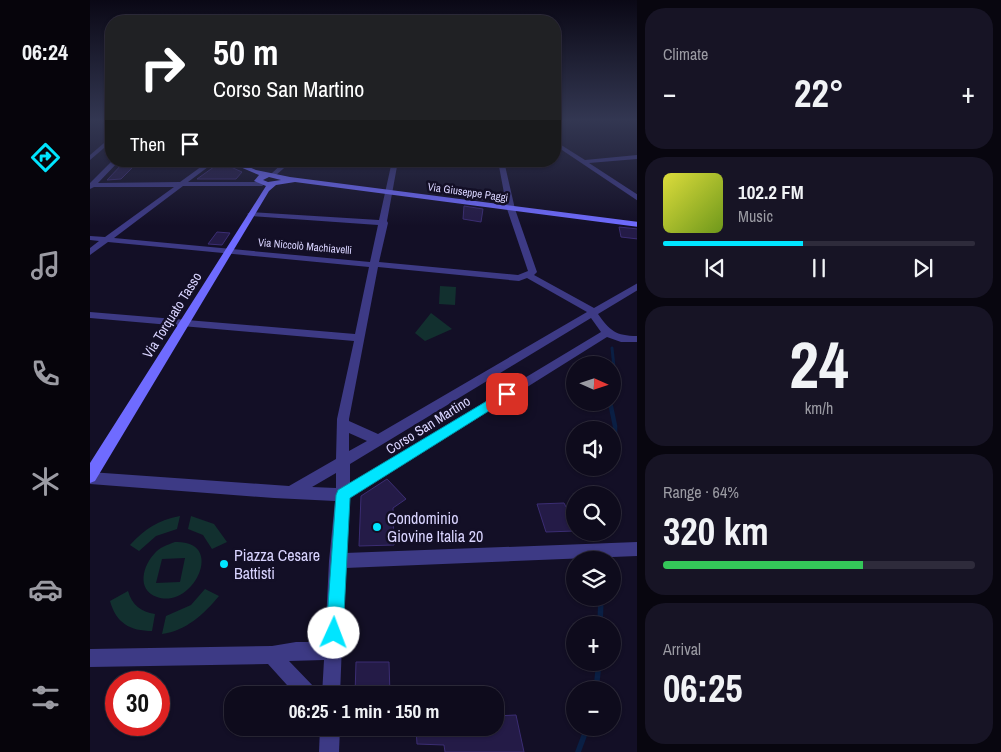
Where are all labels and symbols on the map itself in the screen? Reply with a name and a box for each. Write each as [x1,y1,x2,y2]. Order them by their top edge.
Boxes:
street label: Via Giuseppe Paggi [427,179,509,205]
street label: Via Niccolò Machiavelli [258,235,352,257]
street label: Via Torquato Tasso [138,269,206,361]
north arrow [566,356,621,411]
pin [486,373,528,415]
street label: Corso San Martino [382,392,474,458]
place label: Condominio Giovine Italia 20 [387,507,483,547]
marker: Condominio Giovine Italia 20 [371,521,383,533]
place label: Piazza Cesare Battisti [234,544,320,584]
marker: Piazza Cesare Battisti [218,558,230,570]
position arrow [307,606,359,658]
speed limit sign: 30 [105,671,170,736]

